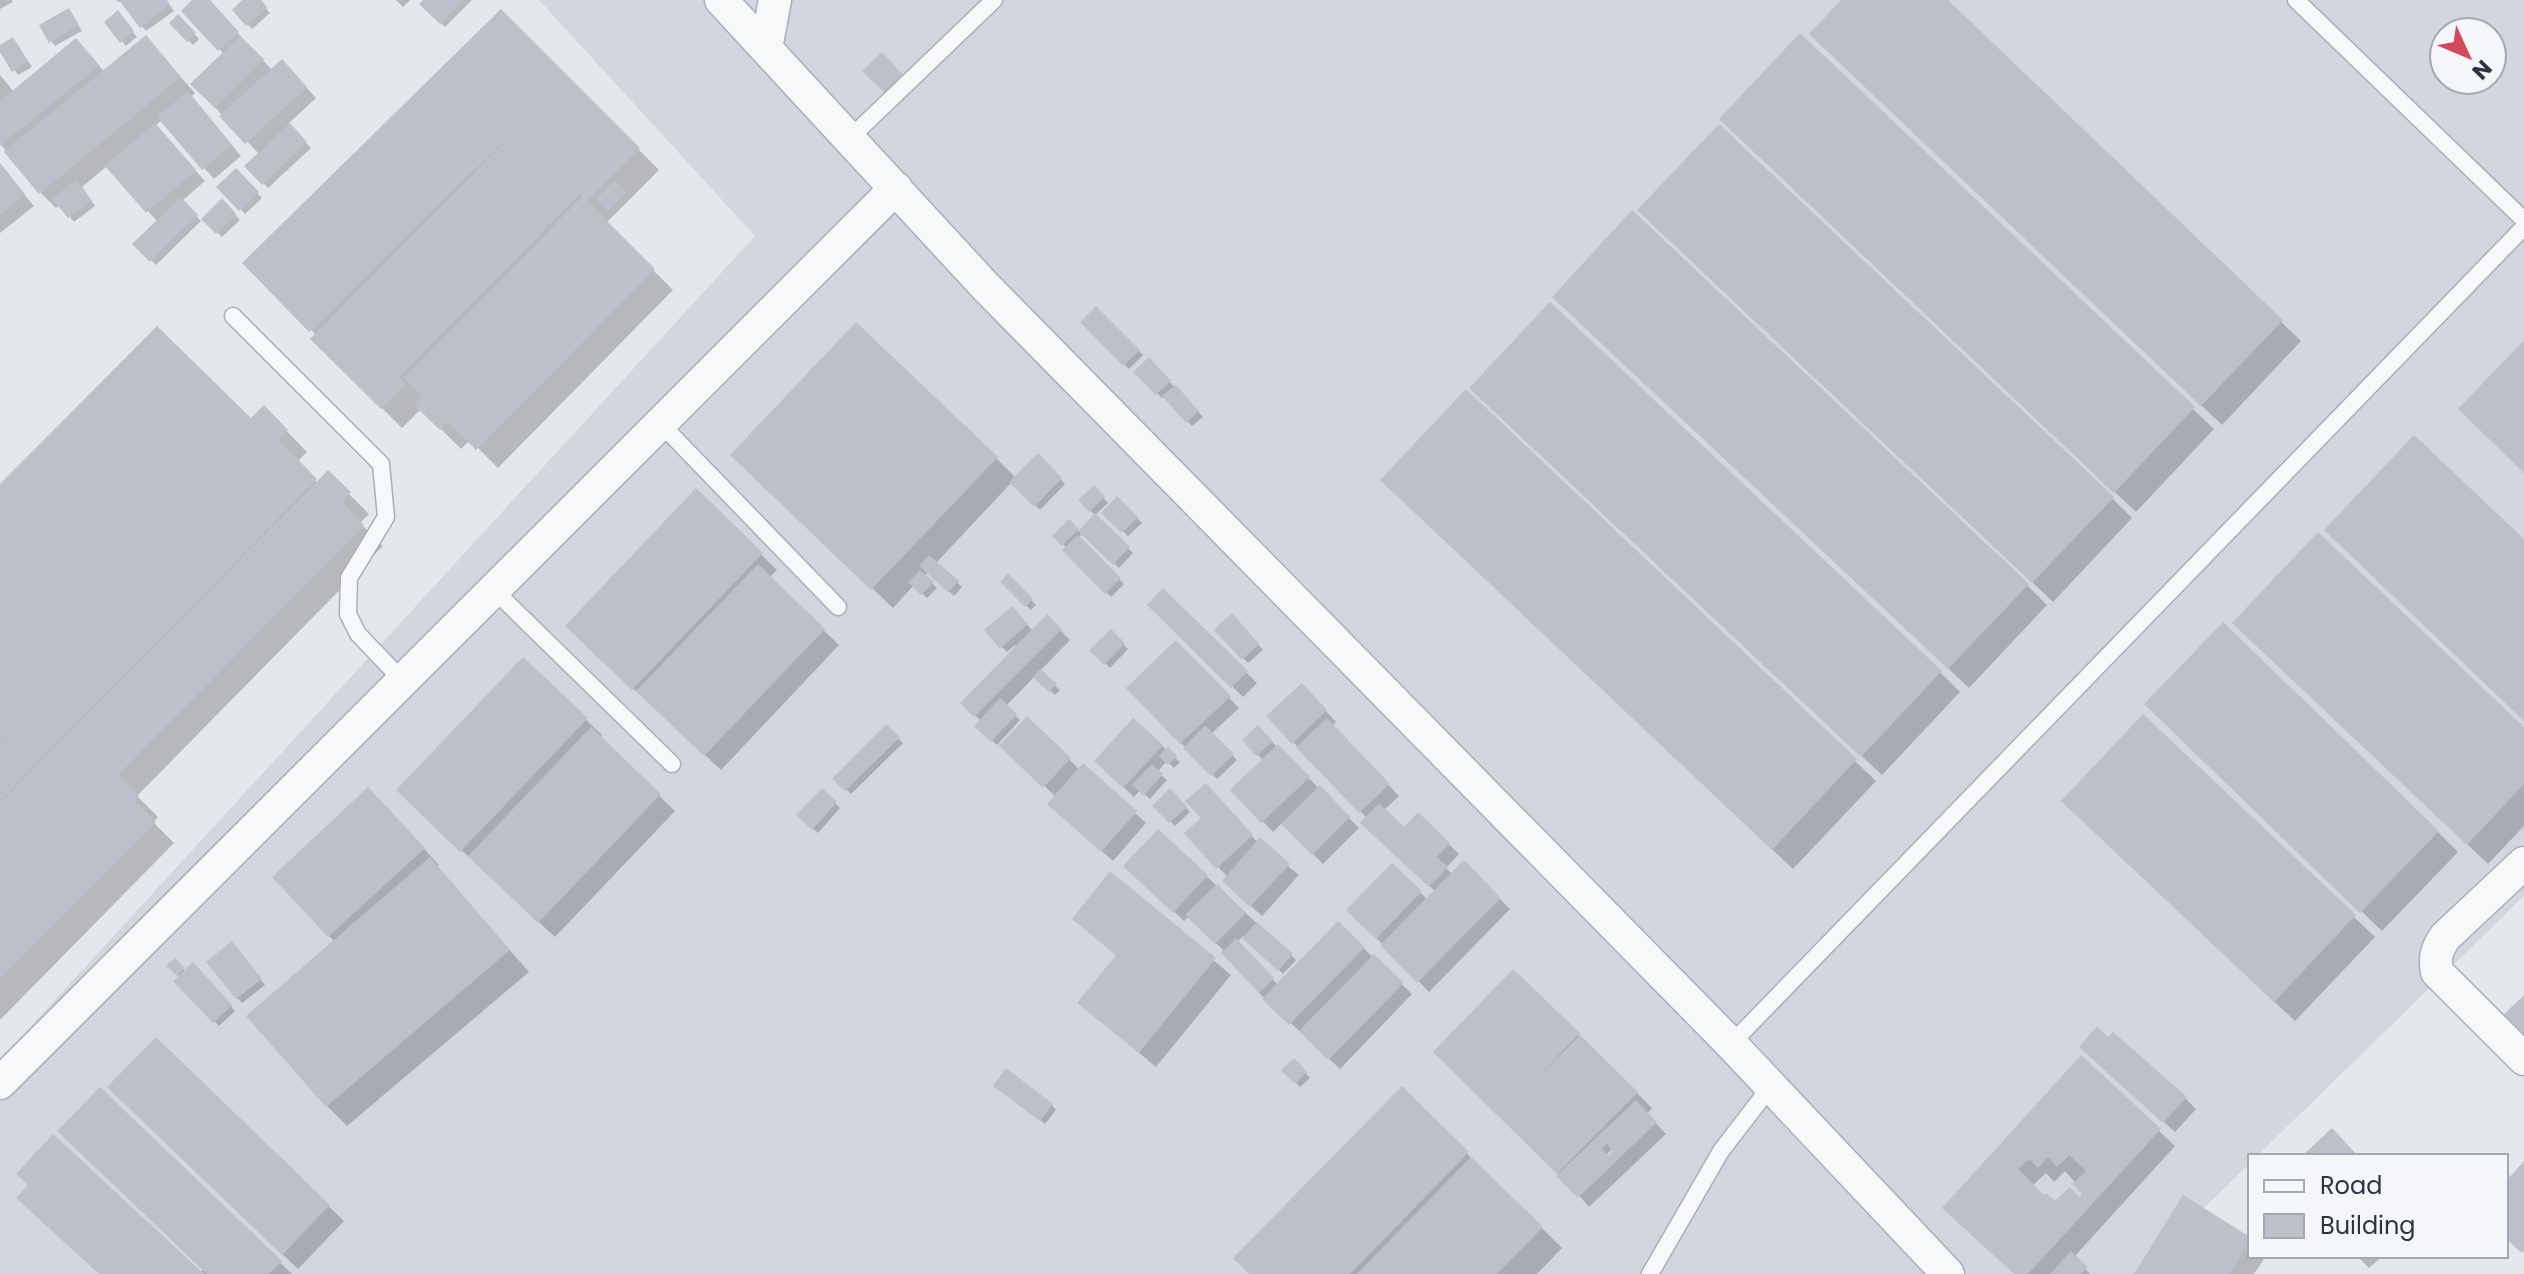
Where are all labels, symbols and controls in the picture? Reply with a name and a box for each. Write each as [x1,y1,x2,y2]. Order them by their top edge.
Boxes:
north arrow [2428,16,2508,96]
text: N [2465,53,2499,86]
legend [2248,1154,2508,1258]
text: Road [2320,1169,2382,1202]
text: Building [2320,1209,2416,1242]

